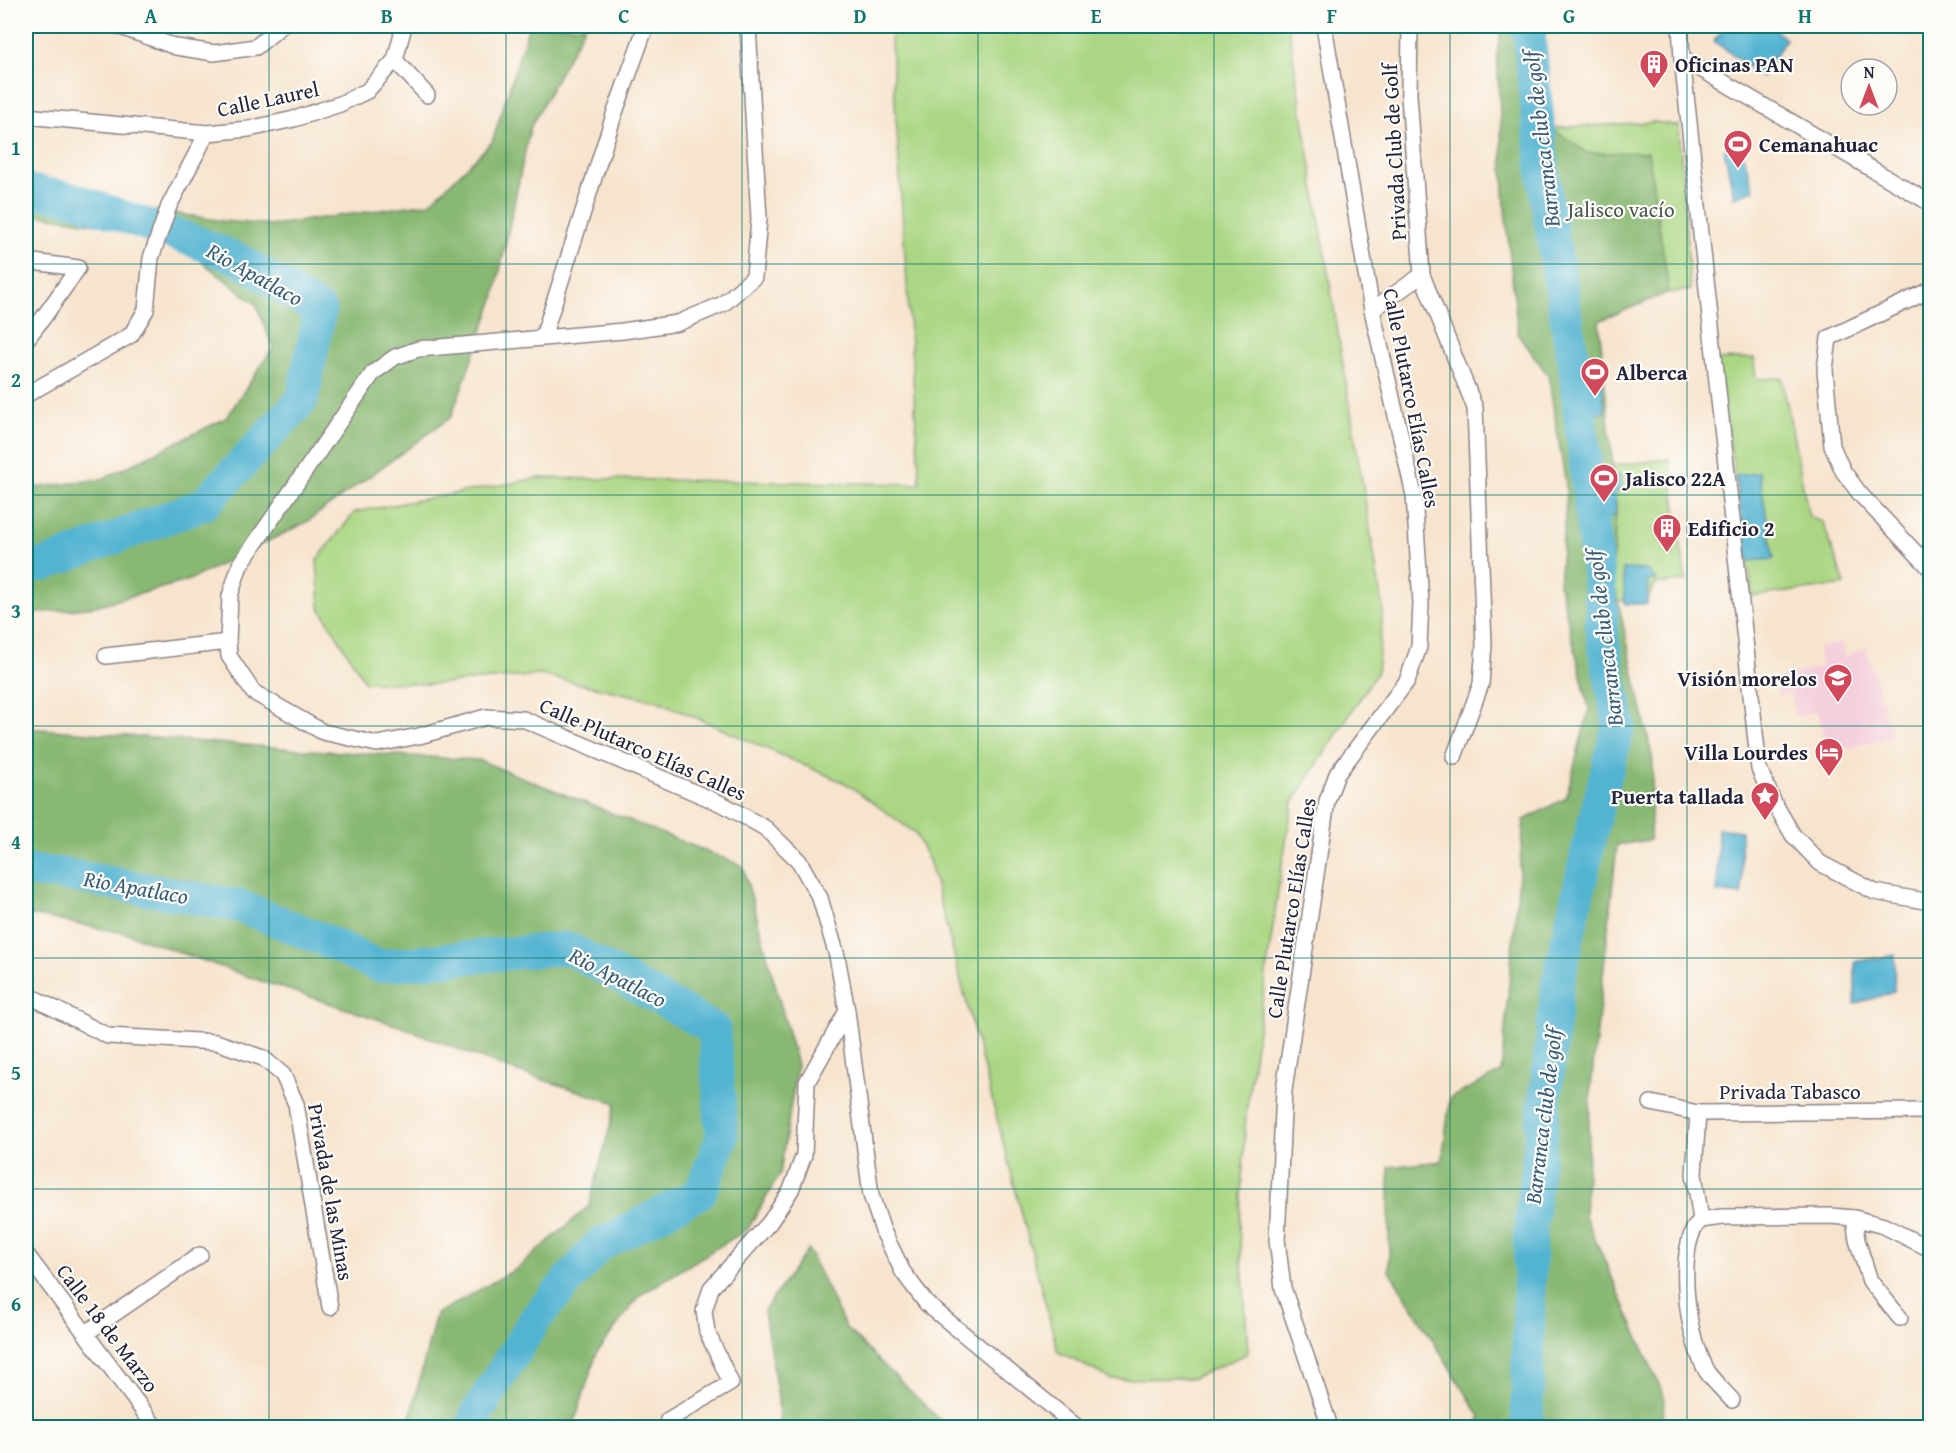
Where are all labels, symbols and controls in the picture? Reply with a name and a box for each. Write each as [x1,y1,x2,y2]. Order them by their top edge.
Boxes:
text: A [145,1,158,30]
text: B [381,1,393,30]
text: C [618,1,630,30]
text: D [853,1,867,30]
text: E [1091,1,1102,30]
text: F [1327,1,1337,30]
text: G [1563,1,1575,30]
text: H [1798,1,1812,30]
water label: Barranca club de golf [1514,45,1568,230]
building icon: Oficinas PAN [1638,48,1670,90]
place label: Oficinas PAN [1675,49,1794,80]
north arrow [1839,57,1899,117]
street label: Privada Club de Golf [1374,60,1414,241]
text: N [1864,60,1875,84]
street label: Calle Laurel [214,73,322,125]
sports icon: Cemanahuac [1722,128,1754,170]
place label: Cemanahuac [1759,129,1878,160]
text: 1 [11,133,21,162]
park label: Jalisco vacío [1564,194,1675,225]
water label: Rio Apatlaco [200,234,309,314]
street label: Calle Plutarco Elías Calles [1375,286,1449,510]
sports icon: Alberca [1579,356,1611,398]
place label: Alberca [1616,357,1688,388]
text: 2 [11,365,21,394]
sports icon: Jalisco 22A [1588,462,1620,504]
place label: Jalisco 22A [1622,463,1726,494]
building icon: Edificio 2 [1651,512,1683,554]
place label: Edificio 2 [1688,513,1775,544]
water label: Barranca club de golf [1577,544,1631,729]
text: 3 [11,596,21,625]
school or university icon: Visión morelos [1822,662,1854,704]
place label: Visión morelos [1677,663,1817,694]
street label: Calle Plutarco Elías Calles [535,689,751,809]
hotel icon: Villa Lourdes [1813,736,1845,778]
place label: Villa Lourdes [1684,737,1808,768]
place icon: Puerta tallada [1749,780,1781,822]
place label: Puerta tallada [1611,781,1744,812]
street label: Calle Plutarco Elías Calles [1258,795,1324,1021]
text: 4 [11,827,21,856]
water label: Rio Apatlaco [80,862,191,912]
water label: Rio Apatlaco [563,938,672,1015]
water label: Barranca club de golf [1516,1022,1570,1207]
text: 5 [11,1058,21,1087]
street label: Privada Tabasco [1719,1076,1861,1107]
street label: Privada de las Minas [300,1101,362,1283]
street label: Calle 18 de Marzo [49,1257,167,1399]
text: 6 [11,1289,21,1318]

